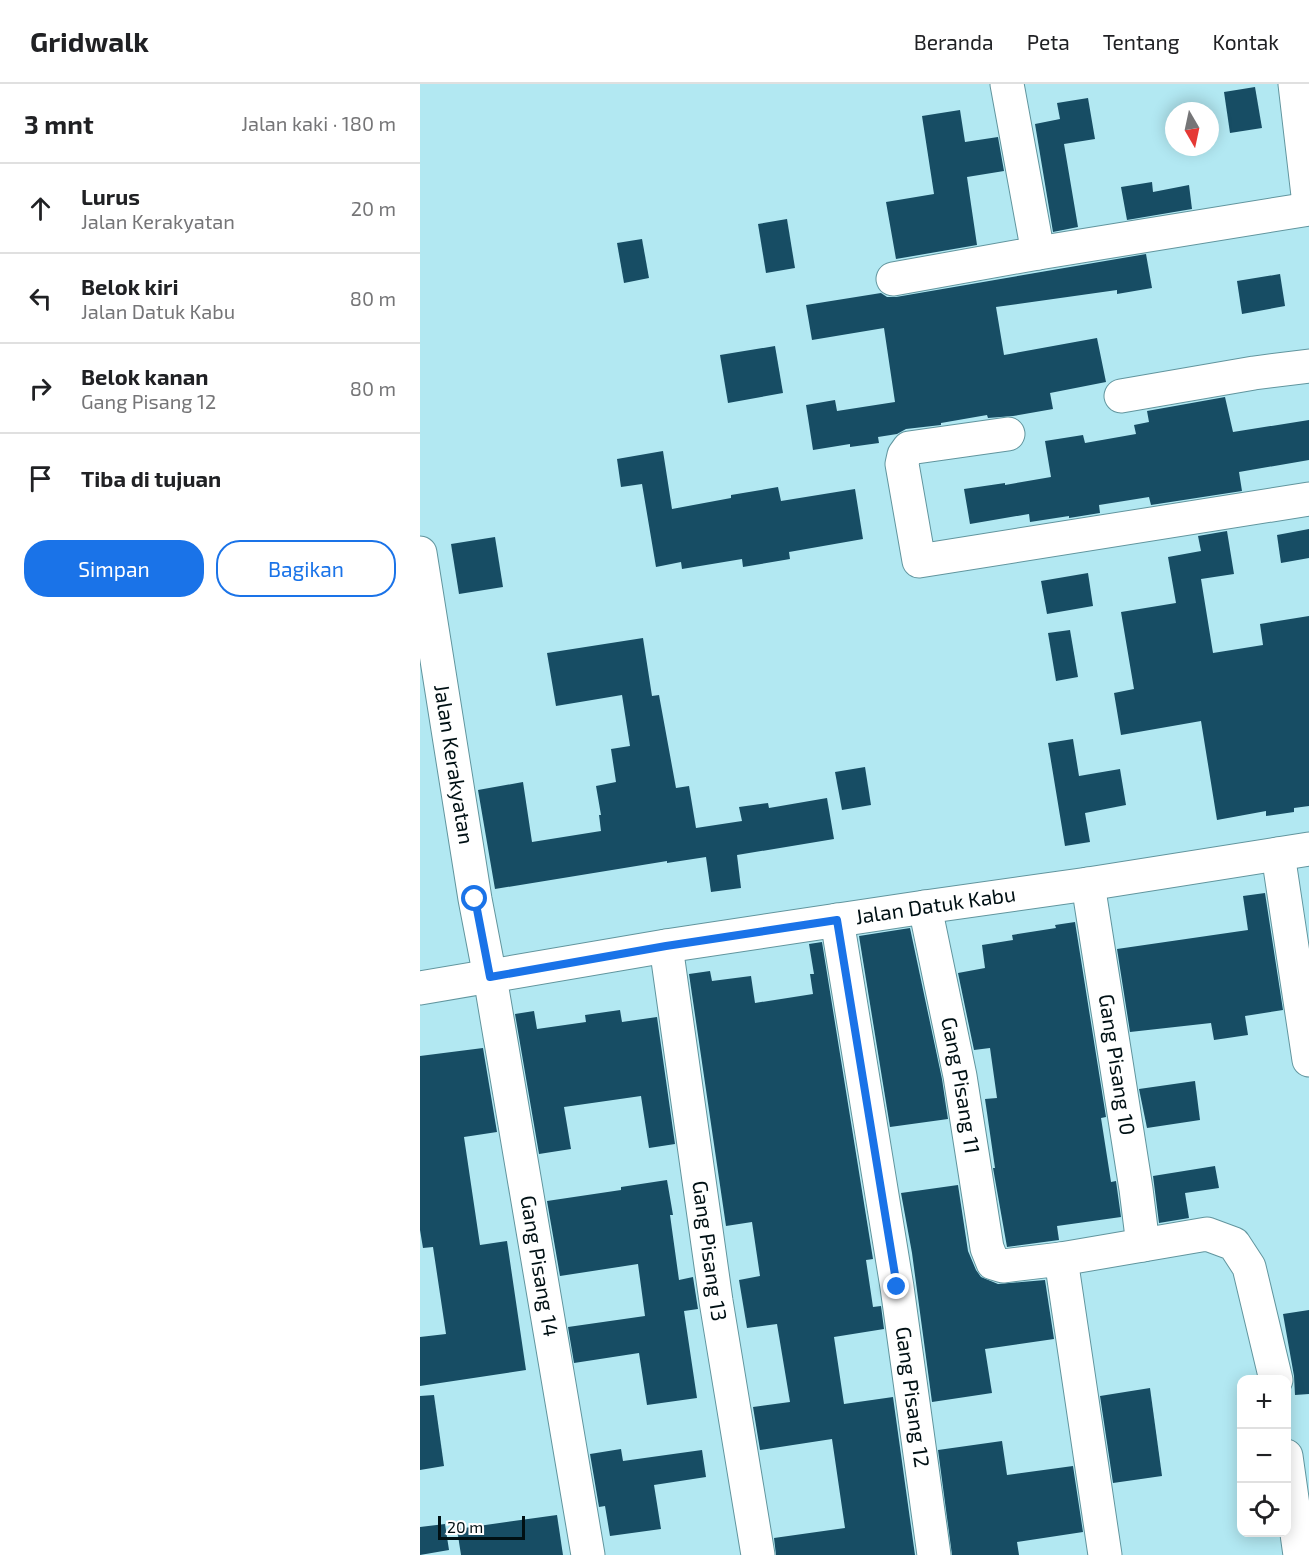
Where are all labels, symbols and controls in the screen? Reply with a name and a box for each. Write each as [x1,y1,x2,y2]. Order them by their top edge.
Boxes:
text: Gridwalk [30,24,149,58]
text: Beranda [914,29,994,54]
text: Peta [1027,29,1070,54]
text: Tentang [1103,29,1180,54]
text: Kontak [1213,29,1279,54]
north arrow [1165,102,1219,156]
text: 3 mnt [24,108,94,139]
text: Jalan kaki · 180 m [241,111,396,135]
text: Lurus [81,183,140,209]
icon: ahead [24,192,57,225]
text: 20 m [351,196,396,220]
text: Jalan Kerakyatan [81,209,235,233]
text: Belok kiri [81,273,178,299]
icon: left [24,282,57,315]
text: 80 m [350,286,396,310]
text: Jalan Datuk Kabu [81,299,235,323]
text: Belok kanan [81,363,208,389]
icon: right [24,372,57,405]
text: 80 m [350,376,396,400]
text: Gang Pisang 12 [81,389,216,413]
icon: arrive [24,462,57,495]
text: Tiba di tujuan [81,465,221,491]
button: Simpan [24,540,204,597]
button: Bagikan [216,540,396,597]
street label: Jalan Kerakyatan [430,682,480,846]
street label: Jalan Datuk Kabu [853,880,1017,928]
route start [461,885,487,911]
street label: Gang Pisang 10 [1094,992,1141,1137]
street label: Gang Pisang 11 [937,1015,986,1155]
street label: Gang Pisang 13 [688,1179,733,1323]
street label: Gang Pisang 14 [516,1193,565,1338]
route end [883,1273,909,1299]
street label: Gang Pisang 12 [892,1325,936,1469]
map controls [1237,1375,1291,1537]
button: + [1237,1375,1291,1429]
button: − [1237,1429,1291,1483]
button: locate [1237,1483,1291,1537]
scale bar [438,1513,525,1540]
text: 20 m [447,1517,483,1536]

